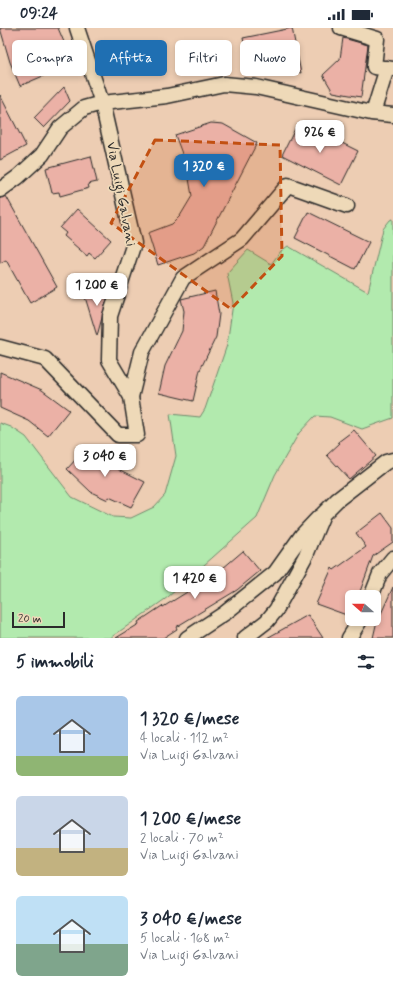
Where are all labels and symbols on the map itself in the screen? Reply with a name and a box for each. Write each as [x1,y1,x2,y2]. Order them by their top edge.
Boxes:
pin: 926 € [292,120,348,154]
street label: Via Luigi Galvani [100,140,140,248]
pin: 1 320 € [167,154,241,188]
pin: 1 200 € [60,273,134,307]
pin: 3 040 € [68,444,142,478]
pin: 1 420 € [158,566,232,600]
north arrow [345,590,381,626]
scale bar [12,610,65,629]

